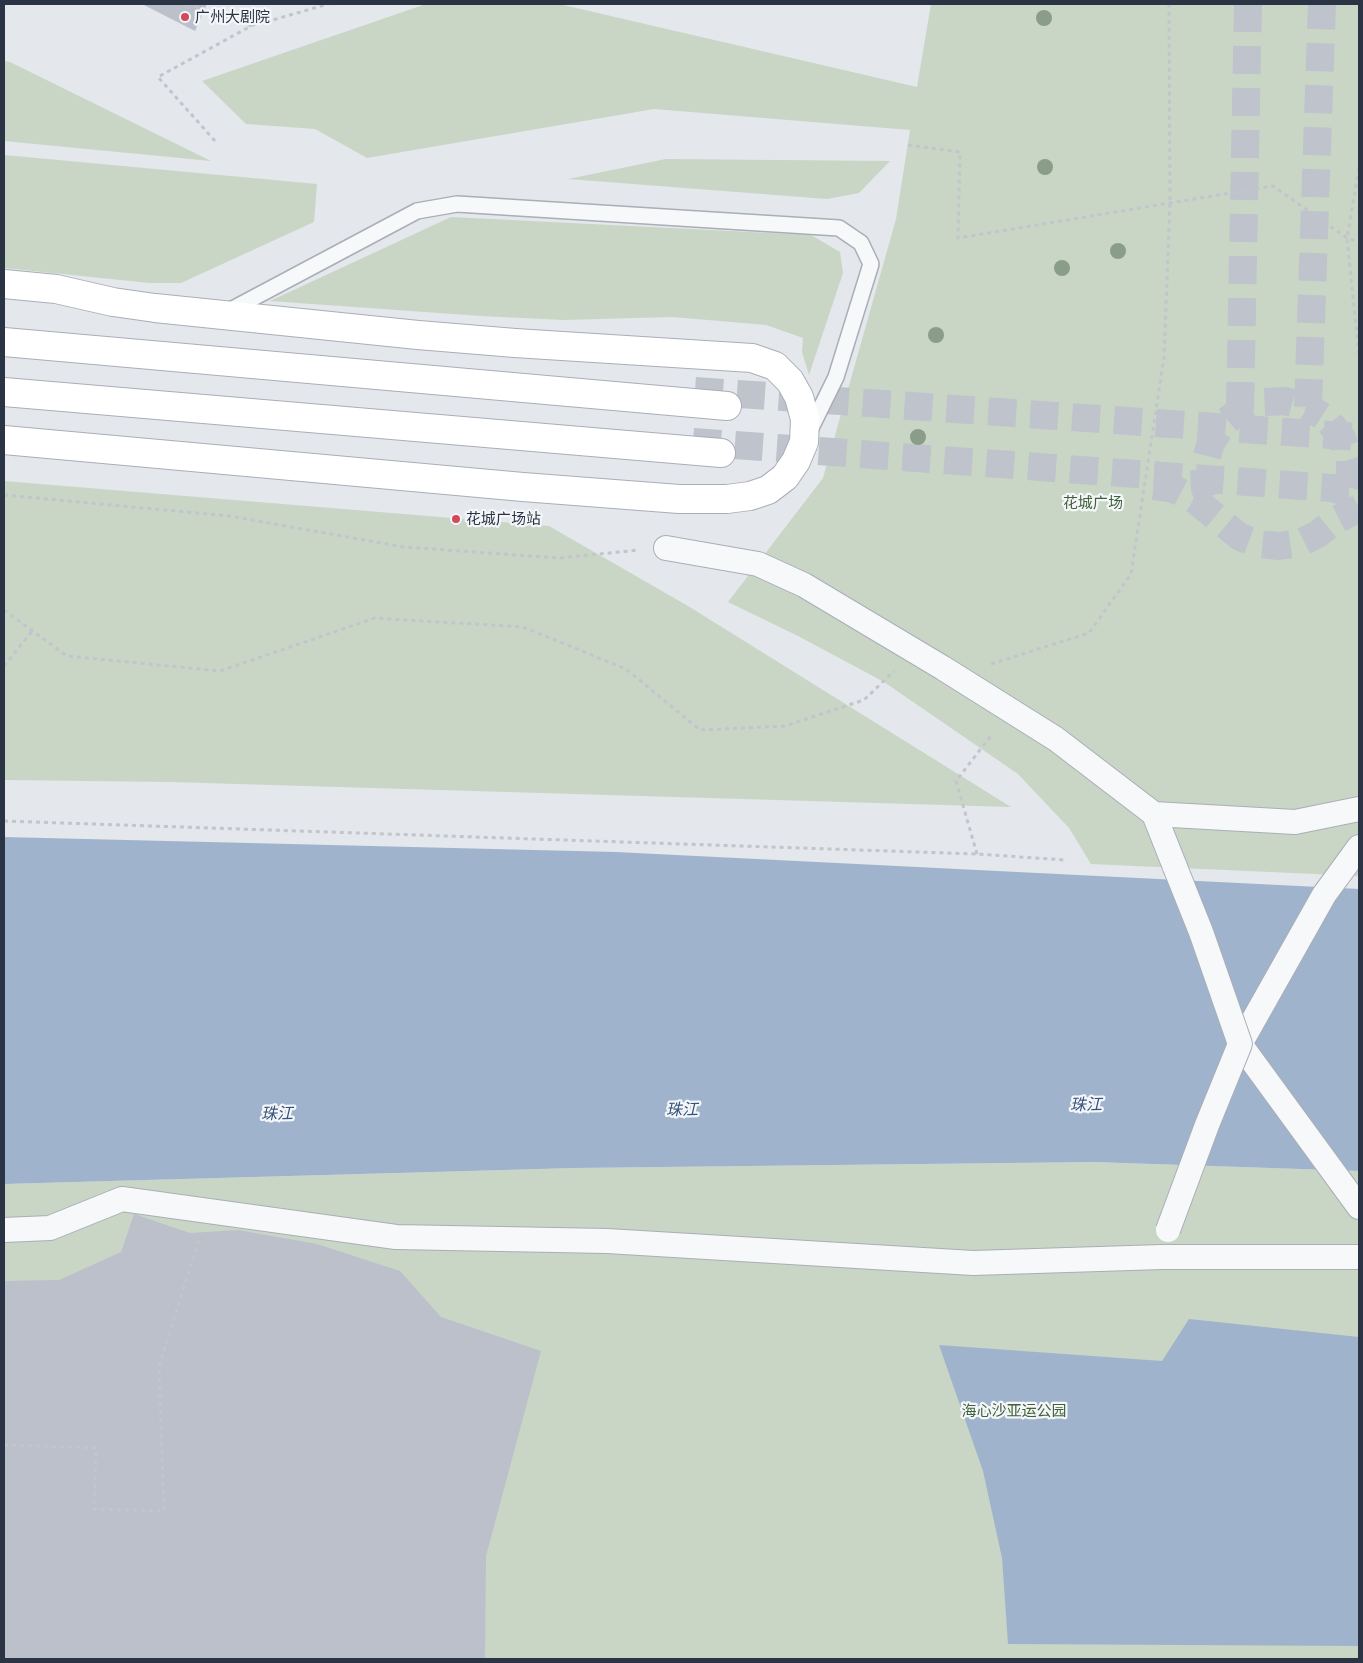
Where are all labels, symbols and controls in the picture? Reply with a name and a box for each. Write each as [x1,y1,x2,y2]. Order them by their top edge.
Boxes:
place label: 广州大剧院 [195,8,270,26]
marker: 广州大剧院 [179,11,191,23]
park label: 花城广场 [1063,494,1123,512]
place label: 花城广场站 [466,510,541,528]
marker: 花城广场站 [450,513,462,525]
water label: 珠江 [1070,1095,1102,1115]
water label: 珠江 [666,1100,698,1120]
water label: 珠江 [261,1104,293,1124]
park label: 海心沙亚运公园 [962,1402,1066,1420]

